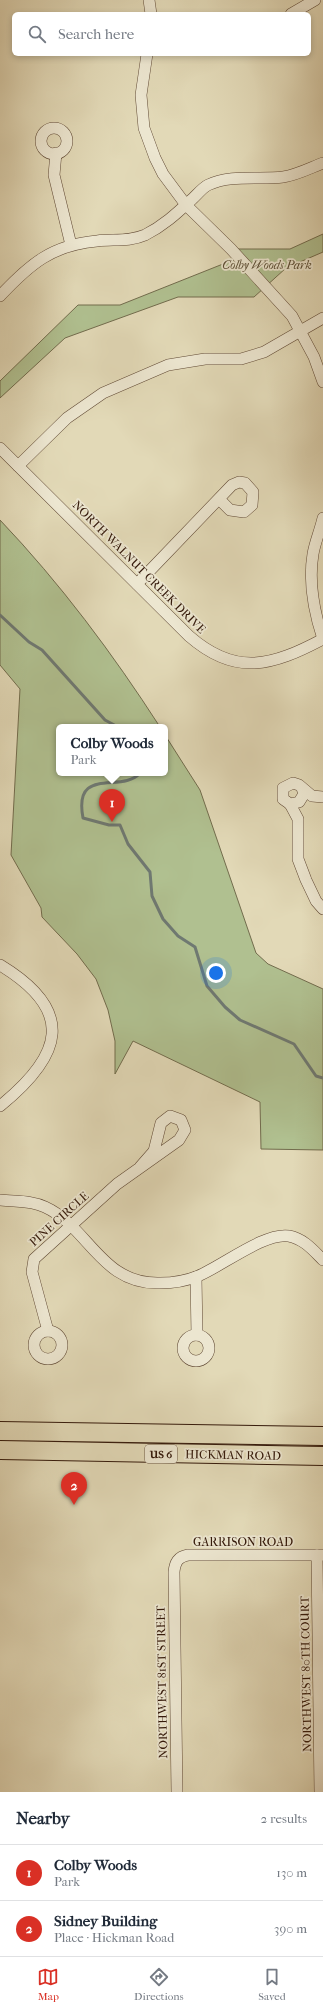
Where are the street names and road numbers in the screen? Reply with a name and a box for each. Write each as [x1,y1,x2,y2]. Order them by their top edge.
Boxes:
street label: NORTH WALNUT CREEK DRIVE [70,498,208,636]
street label: PINE CIRCLE [27,1189,91,1249]
road number: US 6 [145,1445,177,1463]
street label: HICKMAN ROAD [185,1447,281,1463]
street label: GARRISON ROAD [193,1535,293,1549]
street label: NORTHWEST 80TH COURT [298,1595,314,1752]
street label: NORTHWEST 81ST STREET [154,1604,170,1759]

